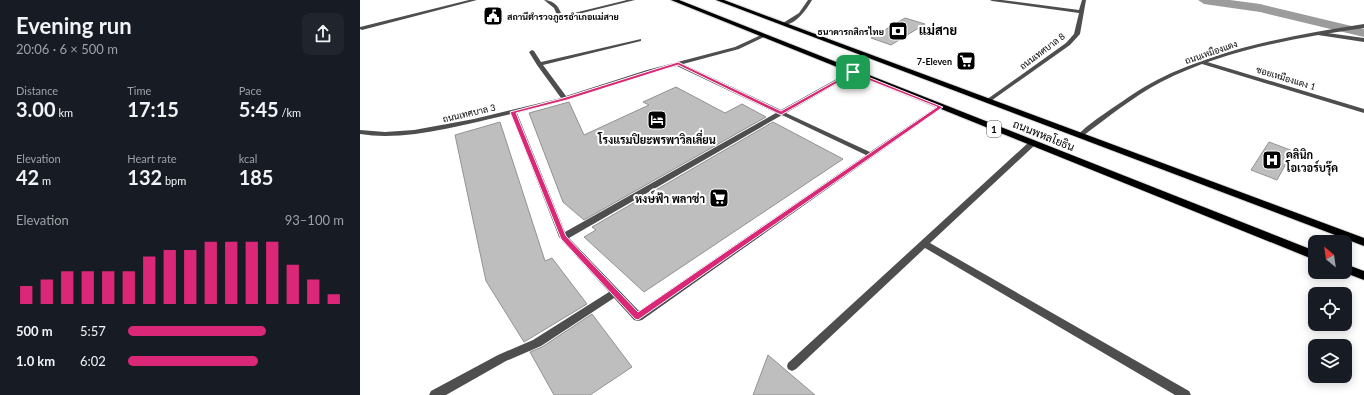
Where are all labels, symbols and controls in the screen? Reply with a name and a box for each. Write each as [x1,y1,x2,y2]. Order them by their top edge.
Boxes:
public building icon: สถานีตำรวจภูธรอำเภอแม่สาย [482,5,504,27]
place label: สถานีตำรวจภูธรอำเภอแม่สาย [507,11,619,23]
text: Evening run [16,12,132,39]
button: share [302,13,344,55]
bank icon: ธนาคารกสิกรไทย [887,20,909,42]
district label: แม่สาย [919,22,957,38]
place label: ธนาคารกสิกรไทย [818,26,884,37]
street label: ถนนเทศบาล 8 [1017,30,1067,72]
street label: ถนนเหมืองแดง [1183,38,1239,66]
text: 20:06 · 6 × 500 m [16,41,118,57]
supermarket icon: 7-Eleven [955,50,977,72]
pin [836,55,870,89]
place label: 7-Eleven [917,56,952,67]
icon: arrive [842,61,864,83]
street label: ซอยเหมืองแดง 1 [1255,64,1317,92]
text: Distance [16,84,58,97]
text: Time [127,84,151,97]
text: Pace [239,84,262,97]
text: 3.00 [16,97,56,121]
text: 17:15 [127,97,179,121]
text: 5:45 [239,97,279,121]
street label: ถนนเทศบาล 3 [442,102,496,124]
text: km [56,106,73,119]
text: /km [279,106,301,119]
hotel icon: โรงแรมปิยะพรพาวิลเลี่ยน [646,109,668,131]
street label: ถนนพหลโยธิน [1011,116,1077,153]
road number: 1 [987,121,1001,137]
place label: โรงแรมปิยะพรพาวิลเลี่ยน [597,129,716,146]
place label: คลินิก โอเวอร์บรุ๊ค [1285,148,1338,176]
hospital icon: คลินิก โอเวอร์บรุ๊ค [1261,149,1283,171]
text: Elevation [16,152,61,165]
text: Heart rate [127,152,177,165]
text: kcal [239,152,257,165]
text: 42 [16,165,39,189]
text: 132 [127,165,162,189]
text: 185 [239,165,273,189]
text: m [39,174,51,187]
text: bpm [162,174,186,187]
supermarket icon: หงษ์ฟ้า พลาซ่า [708,187,730,209]
place label: หงษ์ฟ้า พลาซ่า [635,190,705,205]
text: Elevation [16,212,69,228]
text: 93–100 m [285,212,344,228]
north arrow [1308,235,1352,279]
map controls [1308,235,1352,383]
button: locate [1308,287,1352,331]
text: 500 m [16,323,53,339]
text: 5:57 [80,323,106,339]
button: layers [1308,339,1352,383]
text: 1.0 km [16,353,55,369]
text: 6:02 [80,353,106,369]

